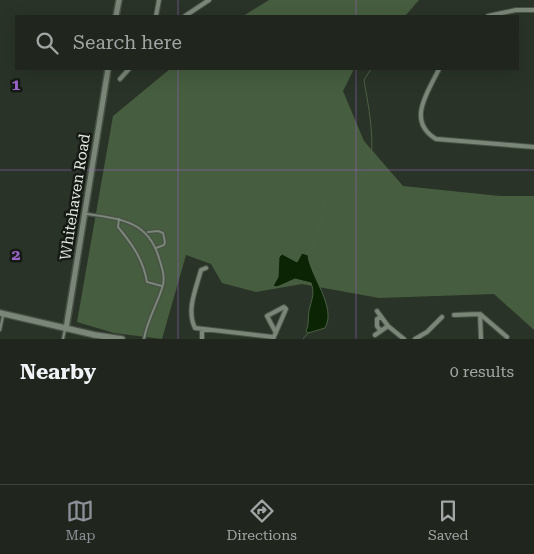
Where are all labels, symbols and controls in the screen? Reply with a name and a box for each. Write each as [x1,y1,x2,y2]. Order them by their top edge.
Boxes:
search box [15,15,519,70]
icon: search [33,29,61,57]
text: Search here [73,31,182,54]
text: 1 [12,75,21,94]
street label: Whitehaven Road [56,132,94,262]
text: 2 [12,245,21,264]
text: Nearby [20,360,96,384]
text: 0 results [450,362,514,381]
tab: Map [66,497,95,543]
tab: Directions [226,497,297,543]
tab: Saved [428,497,469,543]

